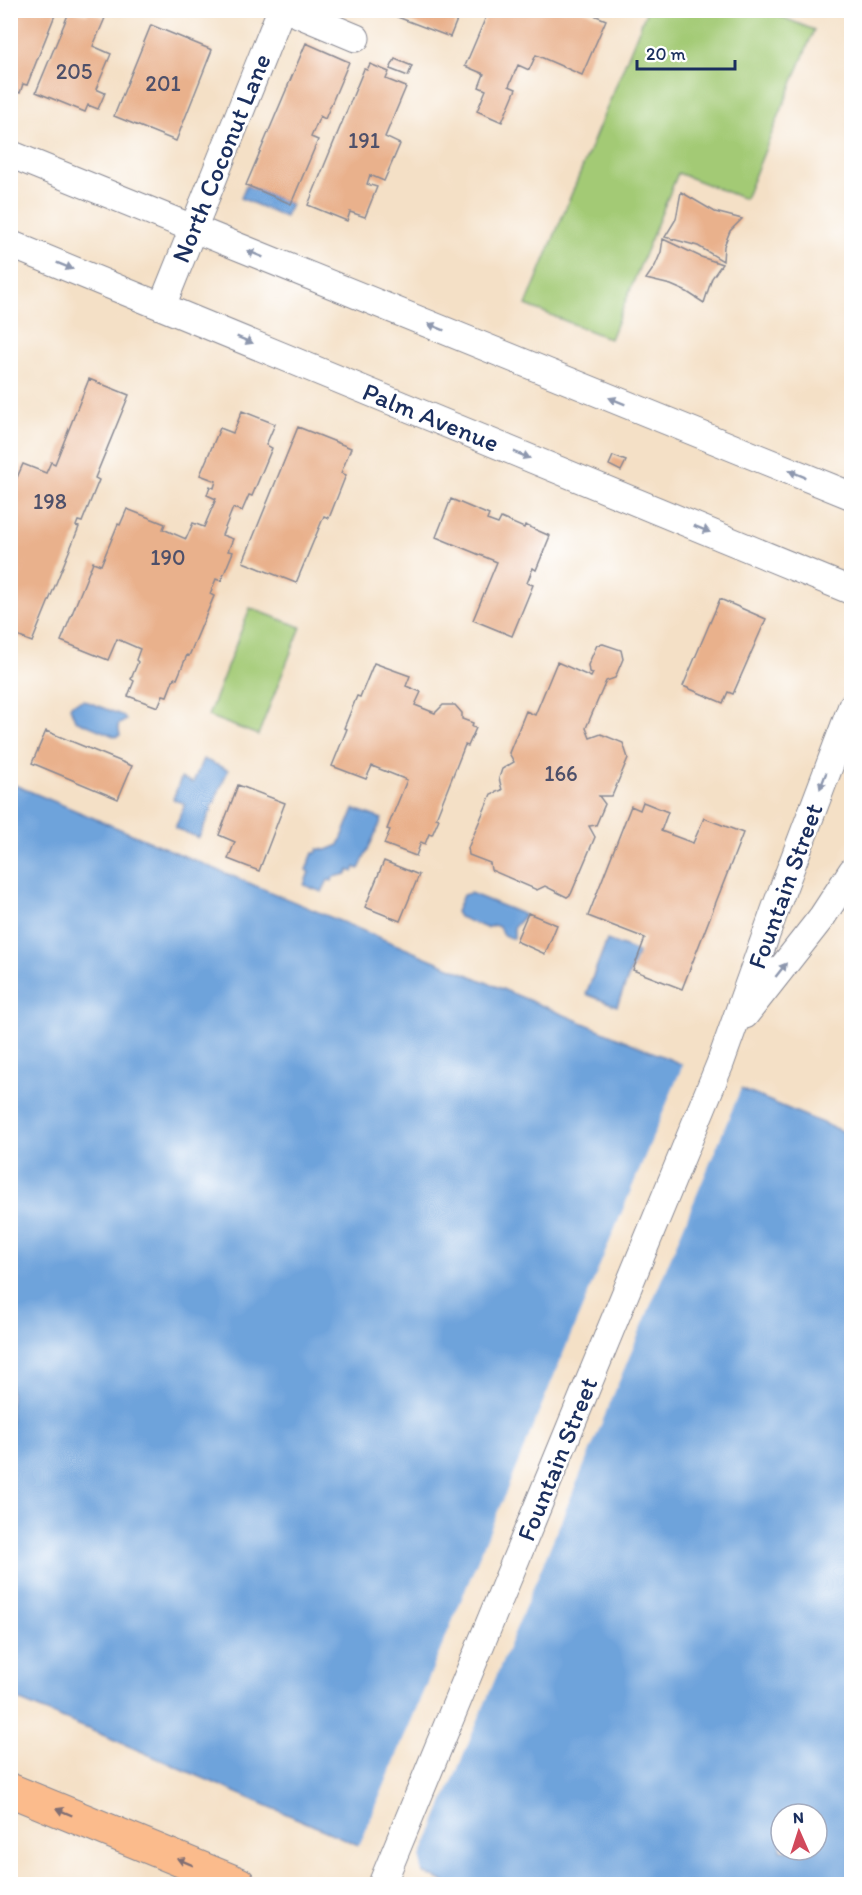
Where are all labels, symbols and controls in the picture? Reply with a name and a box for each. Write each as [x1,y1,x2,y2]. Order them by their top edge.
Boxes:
scale bar [637,33,734,71]
text: 20 m [646,43,686,65]
street label: North Coconut Lane [164,49,278,267]
house number: 205 [56,58,92,85]
house number: 201 [145,70,181,97]
house number: 191 [348,127,380,154]
one-way arrow [246,249,264,259]
one-way arrow [56,261,74,271]
one-way arrow [427,322,445,331]
one-way arrow [236,336,254,345]
street label: Palm Avenue [358,375,504,459]
one-way arrow [607,396,625,406]
one-way arrow [514,450,532,460]
one-way arrow [788,469,806,479]
house number: 198 [33,488,67,515]
one-way arrow [694,524,712,534]
house number: 190 [150,544,186,571]
house number: 166 [544,760,578,787]
one-way arrow [818,772,828,790]
street label: Fountain Street [740,799,830,973]
one-way arrow [774,962,787,978]
street label: Fountain Street [510,1372,605,1546]
north arrow [769,1802,829,1862]
one-way arrow [55,1807,73,1817]
text: N [792,1808,804,1827]
one-way arrow [176,1857,194,1866]

